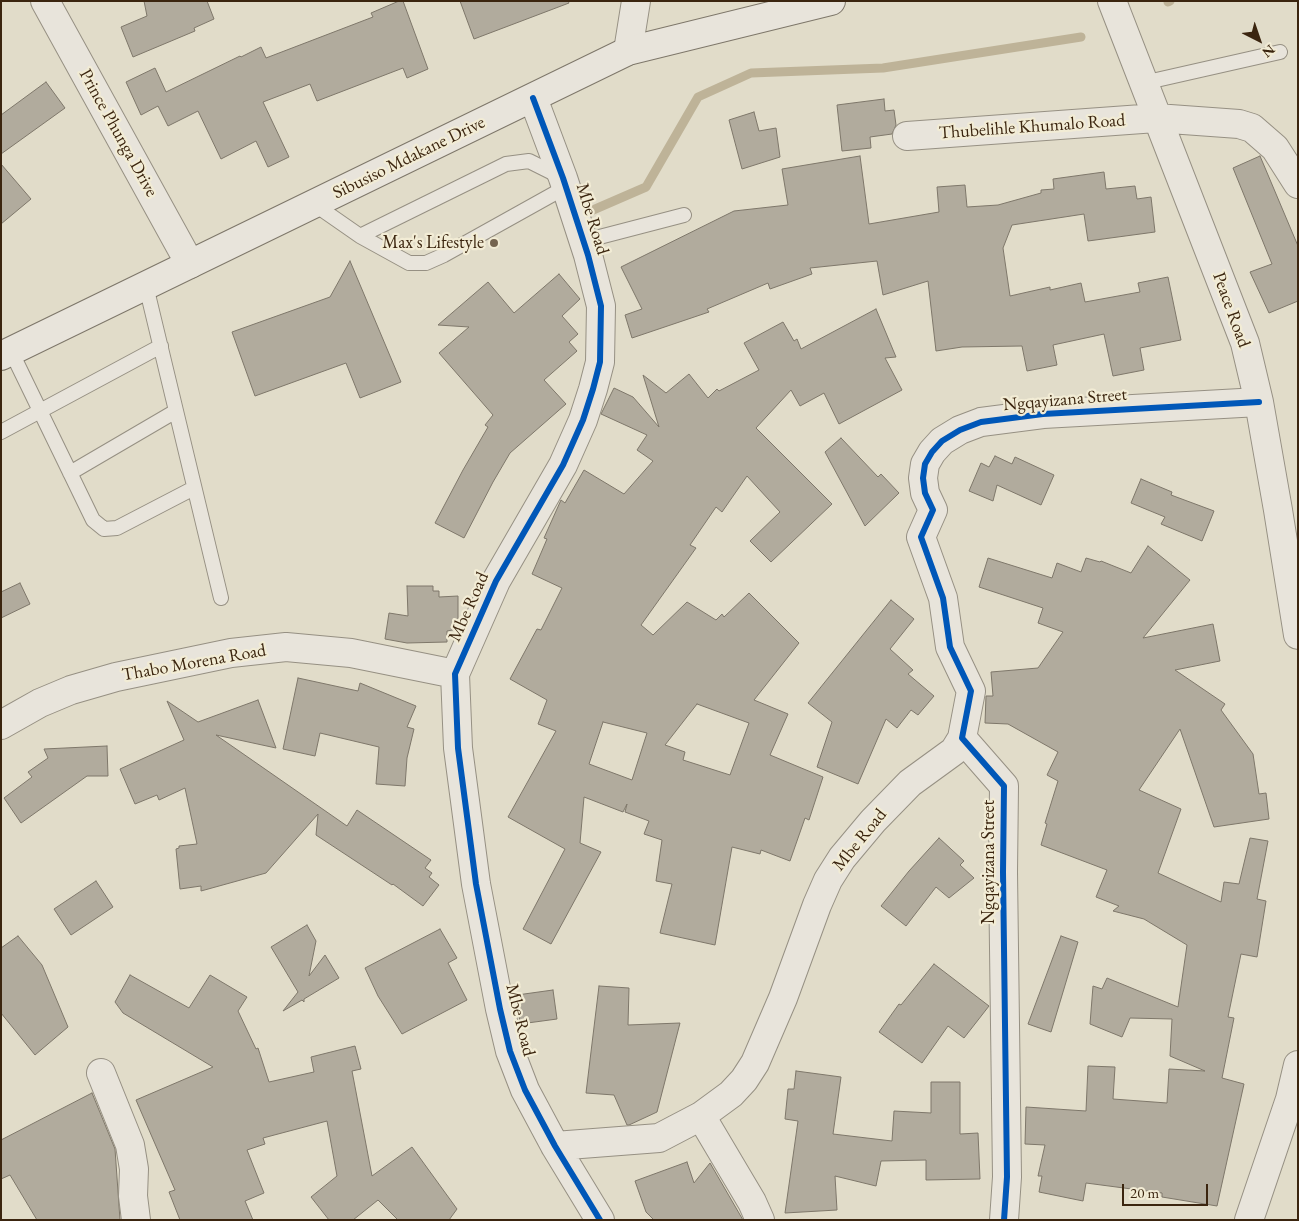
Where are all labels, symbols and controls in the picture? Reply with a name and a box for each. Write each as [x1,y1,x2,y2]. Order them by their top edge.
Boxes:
north arrow [1234,15,1284,65]
text: N [1259,41,1279,62]
street label: Prince Phunga Drive [74,65,162,201]
street label: Thubelihle Khumalo Road [938,110,1126,144]
street label: Sibusiso Mdakane Drive [329,112,489,204]
street label: Mbe Road [571,181,613,257]
place label: Max's Lifestyle [382,232,484,254]
marker: Max's Lifestyle [488,237,500,249]
street label: Peace Road [1207,269,1255,351]
street label: Ngqayizana Street [1002,384,1128,416]
street label: Mbe Road [444,569,494,645]
street label: Thabo Morena Road [120,640,268,686]
street label: Ngqayizana Street [978,800,1000,924]
street label: Mbe Road [828,805,892,875]
street label: Mbe Road [501,982,539,1058]
scale bar [1124,1174,1210,1206]
text: 20 m [1130,1183,1159,1202]

